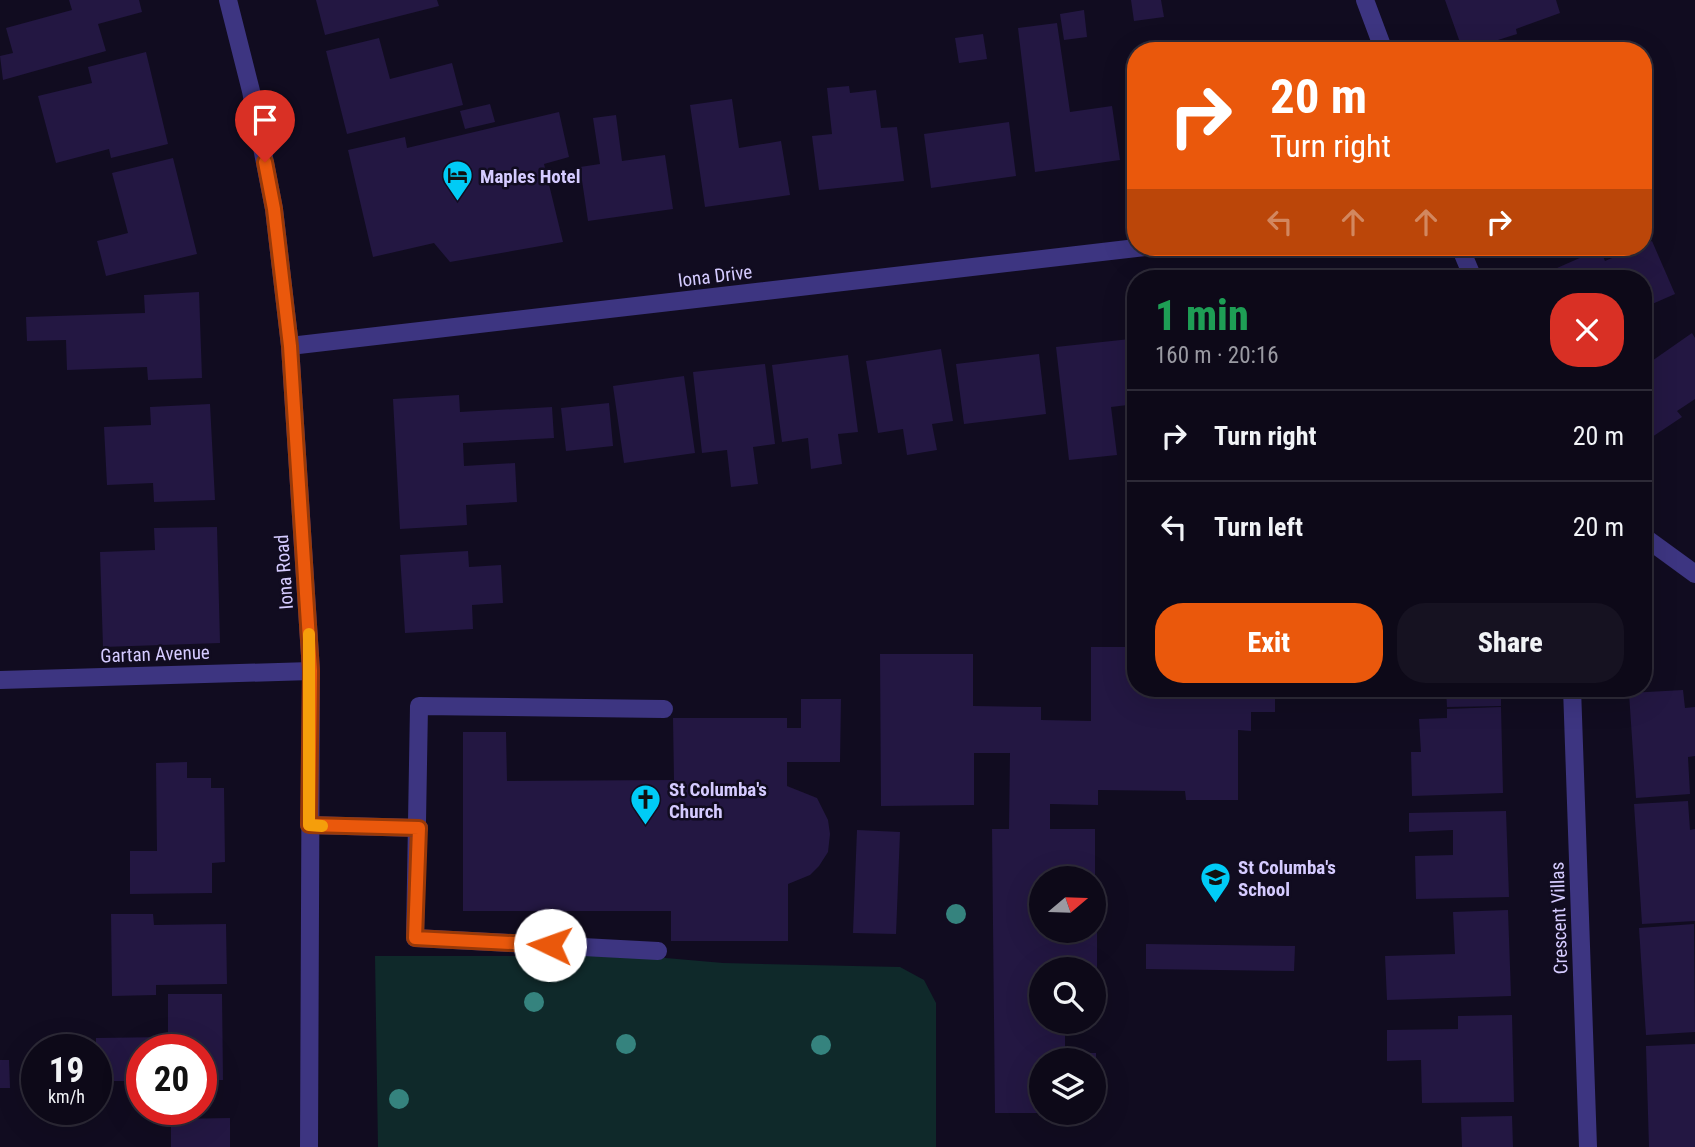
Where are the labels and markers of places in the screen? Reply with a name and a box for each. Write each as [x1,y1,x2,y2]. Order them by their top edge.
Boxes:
pin [235,90,295,162]
hotel icon: Maples Hotel [440,159,474,203]
place label: Maples Hotel [480,165,580,188]
place label: St Columba's Church [669,778,767,823]
church icon: St Columba's Church [629,783,663,827]
place label: St Columba's School [1238,856,1336,901]
school or university icon: St Columba's School [1198,861,1232,905]

